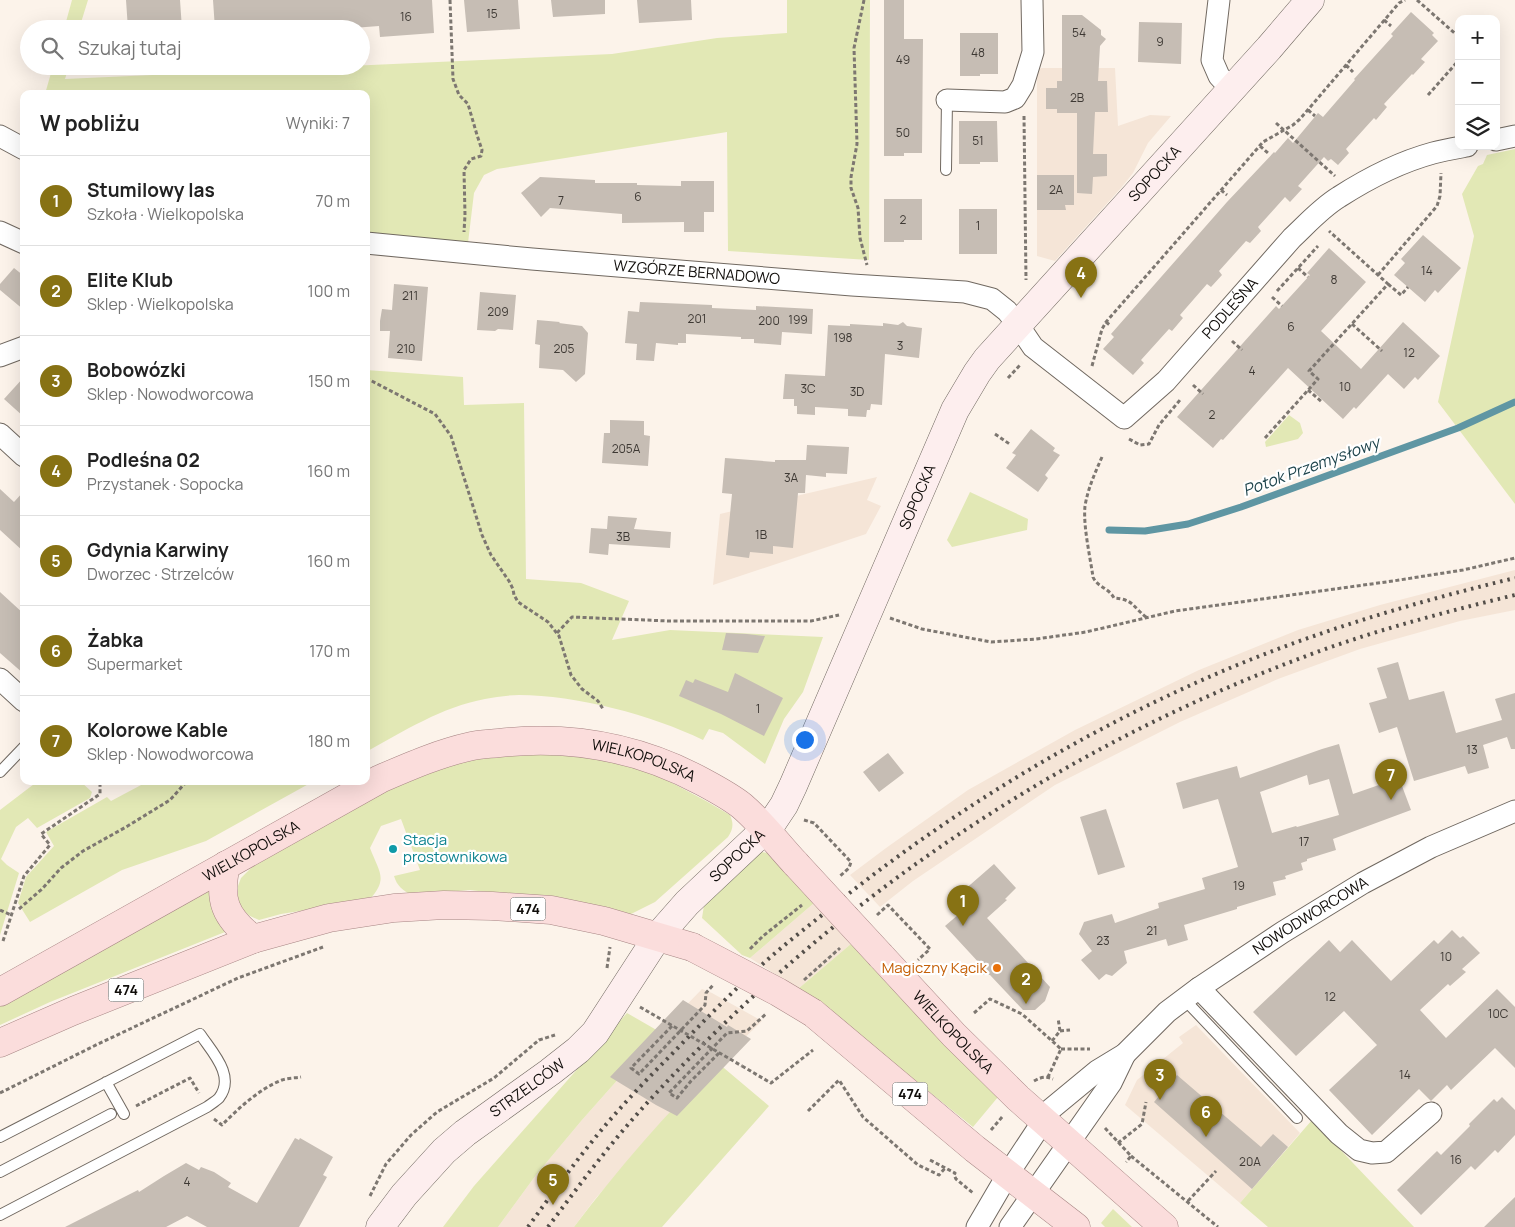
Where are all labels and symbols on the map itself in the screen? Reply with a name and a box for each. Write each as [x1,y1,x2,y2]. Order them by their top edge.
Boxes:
house number: 15 [486,5,498,22]
house number: 16 [400,8,412,25]
house number: 54 [1072,24,1086,41]
house number: 9 [1156,33,1164,50]
house number: 48 [971,44,985,61]
house number: 49 [896,51,910,68]
house number: 2B [1070,89,1084,106]
house number: 50 [896,124,910,141]
house number: 51 [972,132,984,149]
street label: SOPOCKA [1124,140,1186,206]
house number: 2A [1049,181,1063,198]
house number: 6 [634,188,642,205]
house number: 7 [558,192,564,209]
house number: 2 [900,211,907,228]
house number: 1 [976,217,980,234]
street label: WZGÓRZE BERNADOWO [613,255,781,289]
pin: 4 [1065,257,1097,298]
house number: 14 [1421,262,1433,279]
house number: 8 [1331,271,1338,288]
street label: PODLEŚNA [1197,272,1263,343]
house number: 211 [402,287,418,304]
house number: 209 [487,303,509,320]
house number: 201 [688,310,706,327]
house number: 199 [788,311,808,328]
house number: 200 [758,312,780,329]
house number: 6 [1287,318,1295,335]
house number: 198 [833,329,853,346]
house number: 3 [897,337,903,354]
house number: 210 [397,340,415,357]
house number: 205 [553,340,575,357]
house number: 12 [1403,344,1415,361]
house number: 4 [1248,362,1256,379]
house number: 10 [1339,378,1351,395]
house number: 3C [800,380,816,397]
house number: 3D [850,383,864,400]
house number: 2 [1209,406,1216,423]
water label: Potok Przemysłowy [1240,430,1385,501]
house number: 205A [612,440,641,457]
street label: SOPOCKA [894,460,941,533]
house number: 3A [784,469,799,486]
house number: 1B [755,526,767,543]
house number: 3B [616,528,630,545]
house number: 1 [756,700,760,717]
your location [792,727,818,753]
street label: WIELKOPOLSKA [590,734,700,787]
house number: 13 [1466,741,1478,758]
pin: 7 [1375,759,1407,800]
street label: WIELKOPOLSKA [199,815,304,886]
street label: SOPOCKA [705,824,770,887]
place label: Stacja prostownikowa [403,829,507,867]
house number: 17 [1299,833,1309,850]
marker: Stacja prostownikowa [387,843,399,855]
street label: NOWODWORCOWA [1248,871,1372,959]
house number: 19 [1233,877,1245,894]
pin: 1 [947,885,979,926]
road number: 474 [510,898,546,921]
house number: 21 [1146,922,1158,939]
house number: 23 [1096,932,1110,949]
house number: 10 [1440,948,1452,965]
place label: Magiczny Kącik [882,957,988,978]
marker: Magiczny Kącik [991,962,1003,974]
pin: 2 [1010,963,1042,1004]
road number: 474 [108,978,144,1002]
street label: WIELKOPOLSKA [908,986,999,1079]
house number: 12 [1324,988,1336,1005]
house number: 10C [1488,1005,1509,1022]
street label: STRZELCÓW [485,1053,569,1122]
pin: 3 [1144,1059,1176,1100]
house number: 14 [1399,1066,1411,1083]
road number: 474 [892,1082,928,1106]
pin: 6 [1190,1096,1222,1137]
house number: 16 [1450,1151,1462,1168]
house number: 20A [1239,1153,1261,1170]
pin: 5 [537,1164,569,1205]
house number: 4 [183,1173,191,1190]

